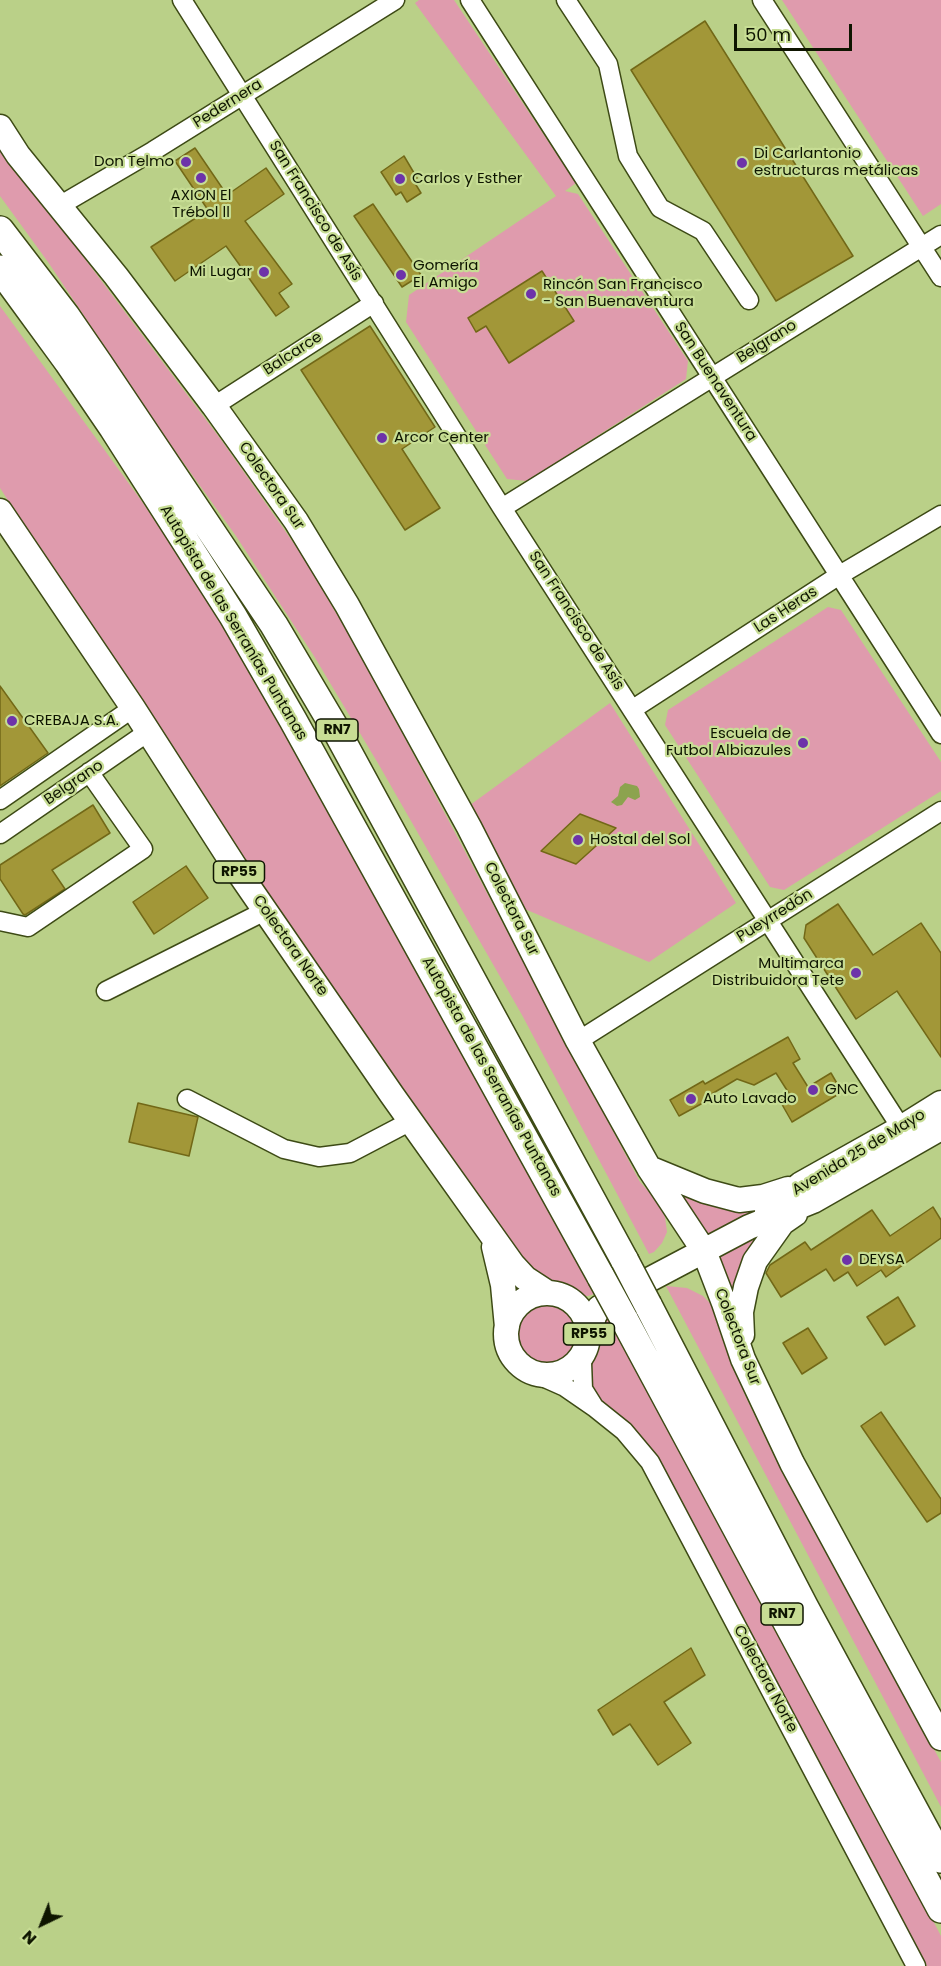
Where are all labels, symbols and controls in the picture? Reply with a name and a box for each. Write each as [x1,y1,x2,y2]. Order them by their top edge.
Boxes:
scale bar [737,12,856,50]
text: 50 m [745,22,791,47]
street label: Pedernera [190,76,266,132]
street label: San Francisco de Asís [265,138,365,284]
place label: Di Carlantonio estructuras metálicas [754,145,918,180]
place label: Don Telmo [94,153,174,171]
marker: Don Telmo [179,155,193,169]
marker: Di Carlantonio estructuras metálicas [735,156,749,170]
place label: Carlos y Esther [412,170,522,188]
marker: AXION El Trébol ll [194,171,208,185]
marker: Carlos y Esther [393,172,407,186]
place label: AXION El Trébol ll [171,187,231,222]
place label: Gomería El Amigo [413,257,478,292]
place label: Mi Lugar [189,263,252,281]
marker: Mi Lugar [257,265,271,279]
marker: Gomería El Amigo [394,268,408,282]
place label: Rincón San Francisco - San Buenaventura [543,276,702,311]
marker: Rincón San Francisco - San Buenaventura [524,287,538,301]
street label: Belgrano [734,317,800,367]
street label: San Buenaventura [670,319,760,445]
street label: Balcarce [260,328,326,380]
place label: Arcor Center [394,429,489,447]
marker: Arcor Center [375,431,389,445]
street label: Colectora Sur [234,439,308,533]
street label: Autopista de las Serranías Puntanas [156,502,310,744]
street label: San Francisco de Asís [524,548,628,694]
street label: Las Heras [751,583,821,637]
place label: CREBAJA S.A. [24,712,119,730]
marker: CREBAJA S.A. [5,714,19,728]
road number: RN7 [316,719,358,741]
place label: Escuela de Futbol Albiazules [666,725,791,760]
marker: Escuela de Futbol Albiazules [796,736,810,750]
street label: Belgrano [41,757,107,809]
place label: Hostal del Sol [590,831,690,849]
marker: Hostal del Sol [571,833,585,847]
street label: Colectora Sur [480,859,542,959]
road number: RP55 [214,861,264,883]
street label: Pueyrredón [734,886,816,946]
street label: Colectora Norte [249,892,331,1000]
street label: Autopista de las Serranías Puntanas [417,954,565,1200]
place label: Multimarca Distribuidora Tete [712,955,844,990]
marker: Multimarca Distribuidora Tete [849,966,863,980]
place label: GNC [825,1081,859,1099]
marker: GNC [806,1083,820,1097]
place label: Auto Lavado [703,1090,797,1108]
marker: Auto Lavado [684,1092,698,1106]
street label: Avenida 25 de Mayo [789,1106,929,1200]
place label: DEYSA [859,1251,905,1269]
marker: DEYSA [840,1253,854,1267]
street label: Colectora Sur [710,1286,764,1388]
road number: RP55 [564,1323,614,1345]
road number: RN7 [761,1603,803,1625]
street label: Colectora Norte [729,1622,801,1736]
north arrow [12,1894,72,1954]
text: N [17,1925,42,1950]

